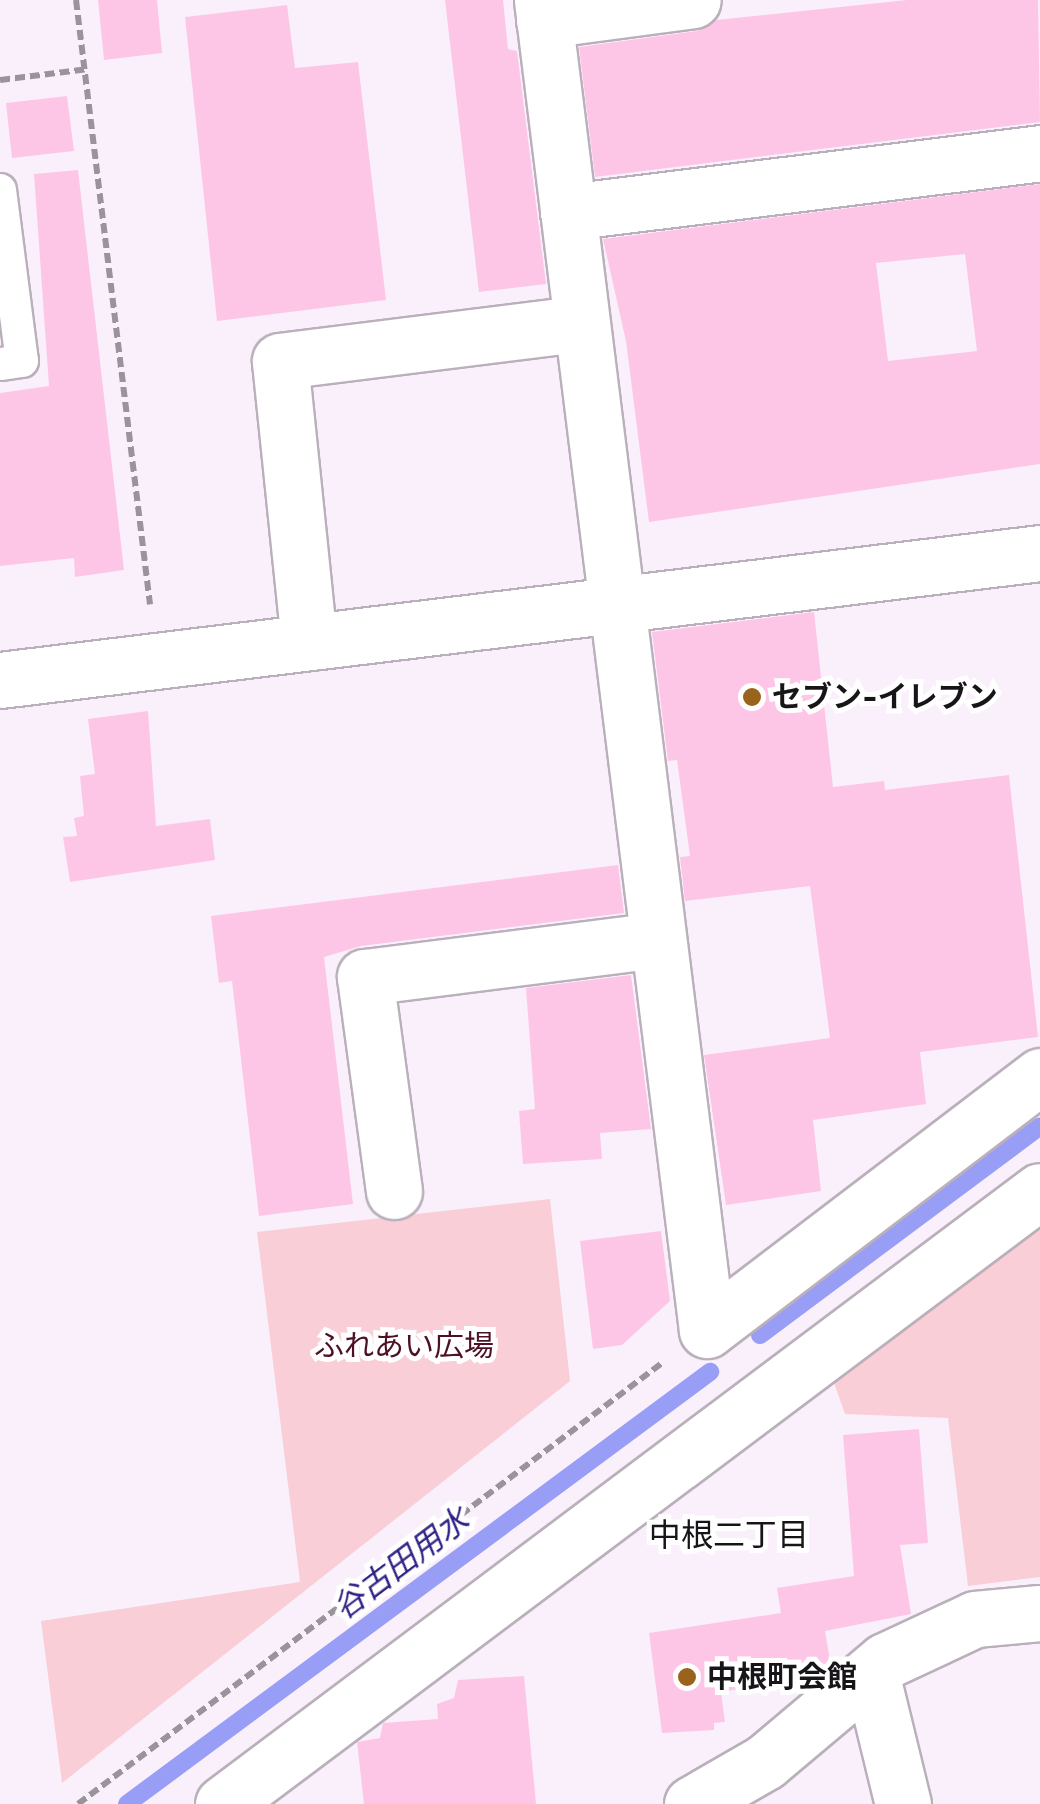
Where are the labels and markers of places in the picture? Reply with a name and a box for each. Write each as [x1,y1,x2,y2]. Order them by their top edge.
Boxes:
place label: セブン-イレブン [772,679,998,715]
marker: セブン-イレブン [741,686,763,708]
place label: 中根町会館 [707,1659,857,1695]
marker: 中根町会館 [676,1666,698,1688]

